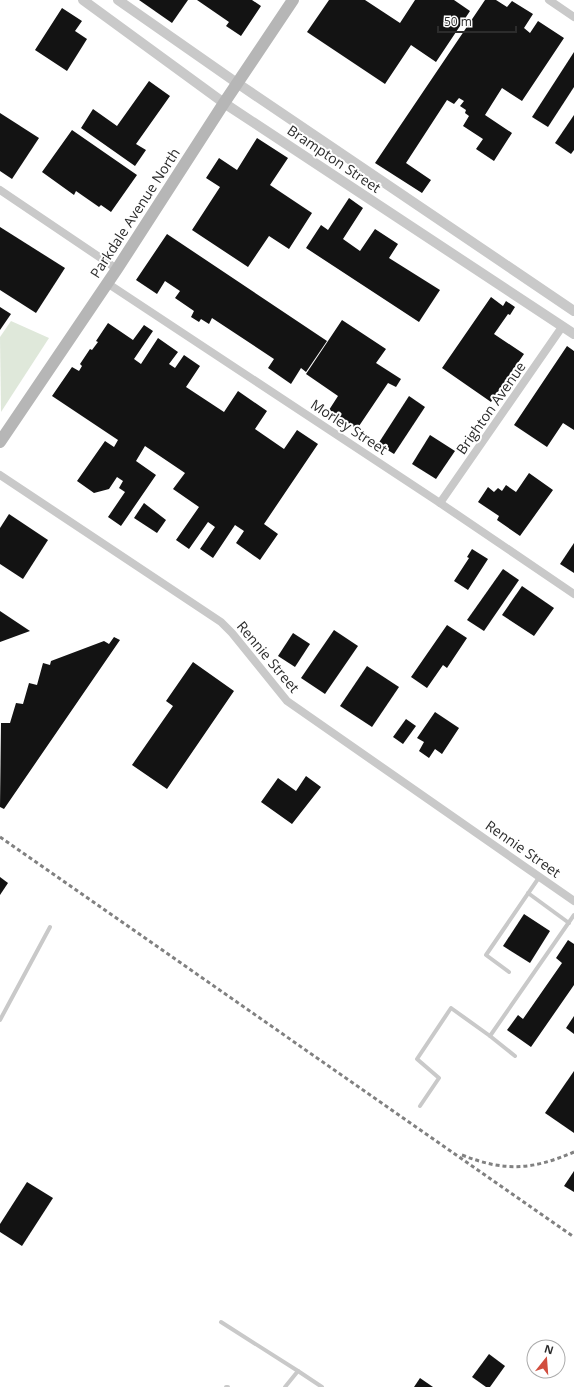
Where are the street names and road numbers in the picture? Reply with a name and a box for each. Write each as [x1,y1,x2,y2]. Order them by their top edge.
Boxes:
street label: Brampton Street [284,120,385,197]
street label: Parkdale Avenue North [85,144,184,281]
street label: Brighton Avenue [452,358,530,458]
street label: Morley Street [307,395,391,458]
street label: Rennie Street [233,617,304,696]
street label: Rennie Street [482,816,565,882]

